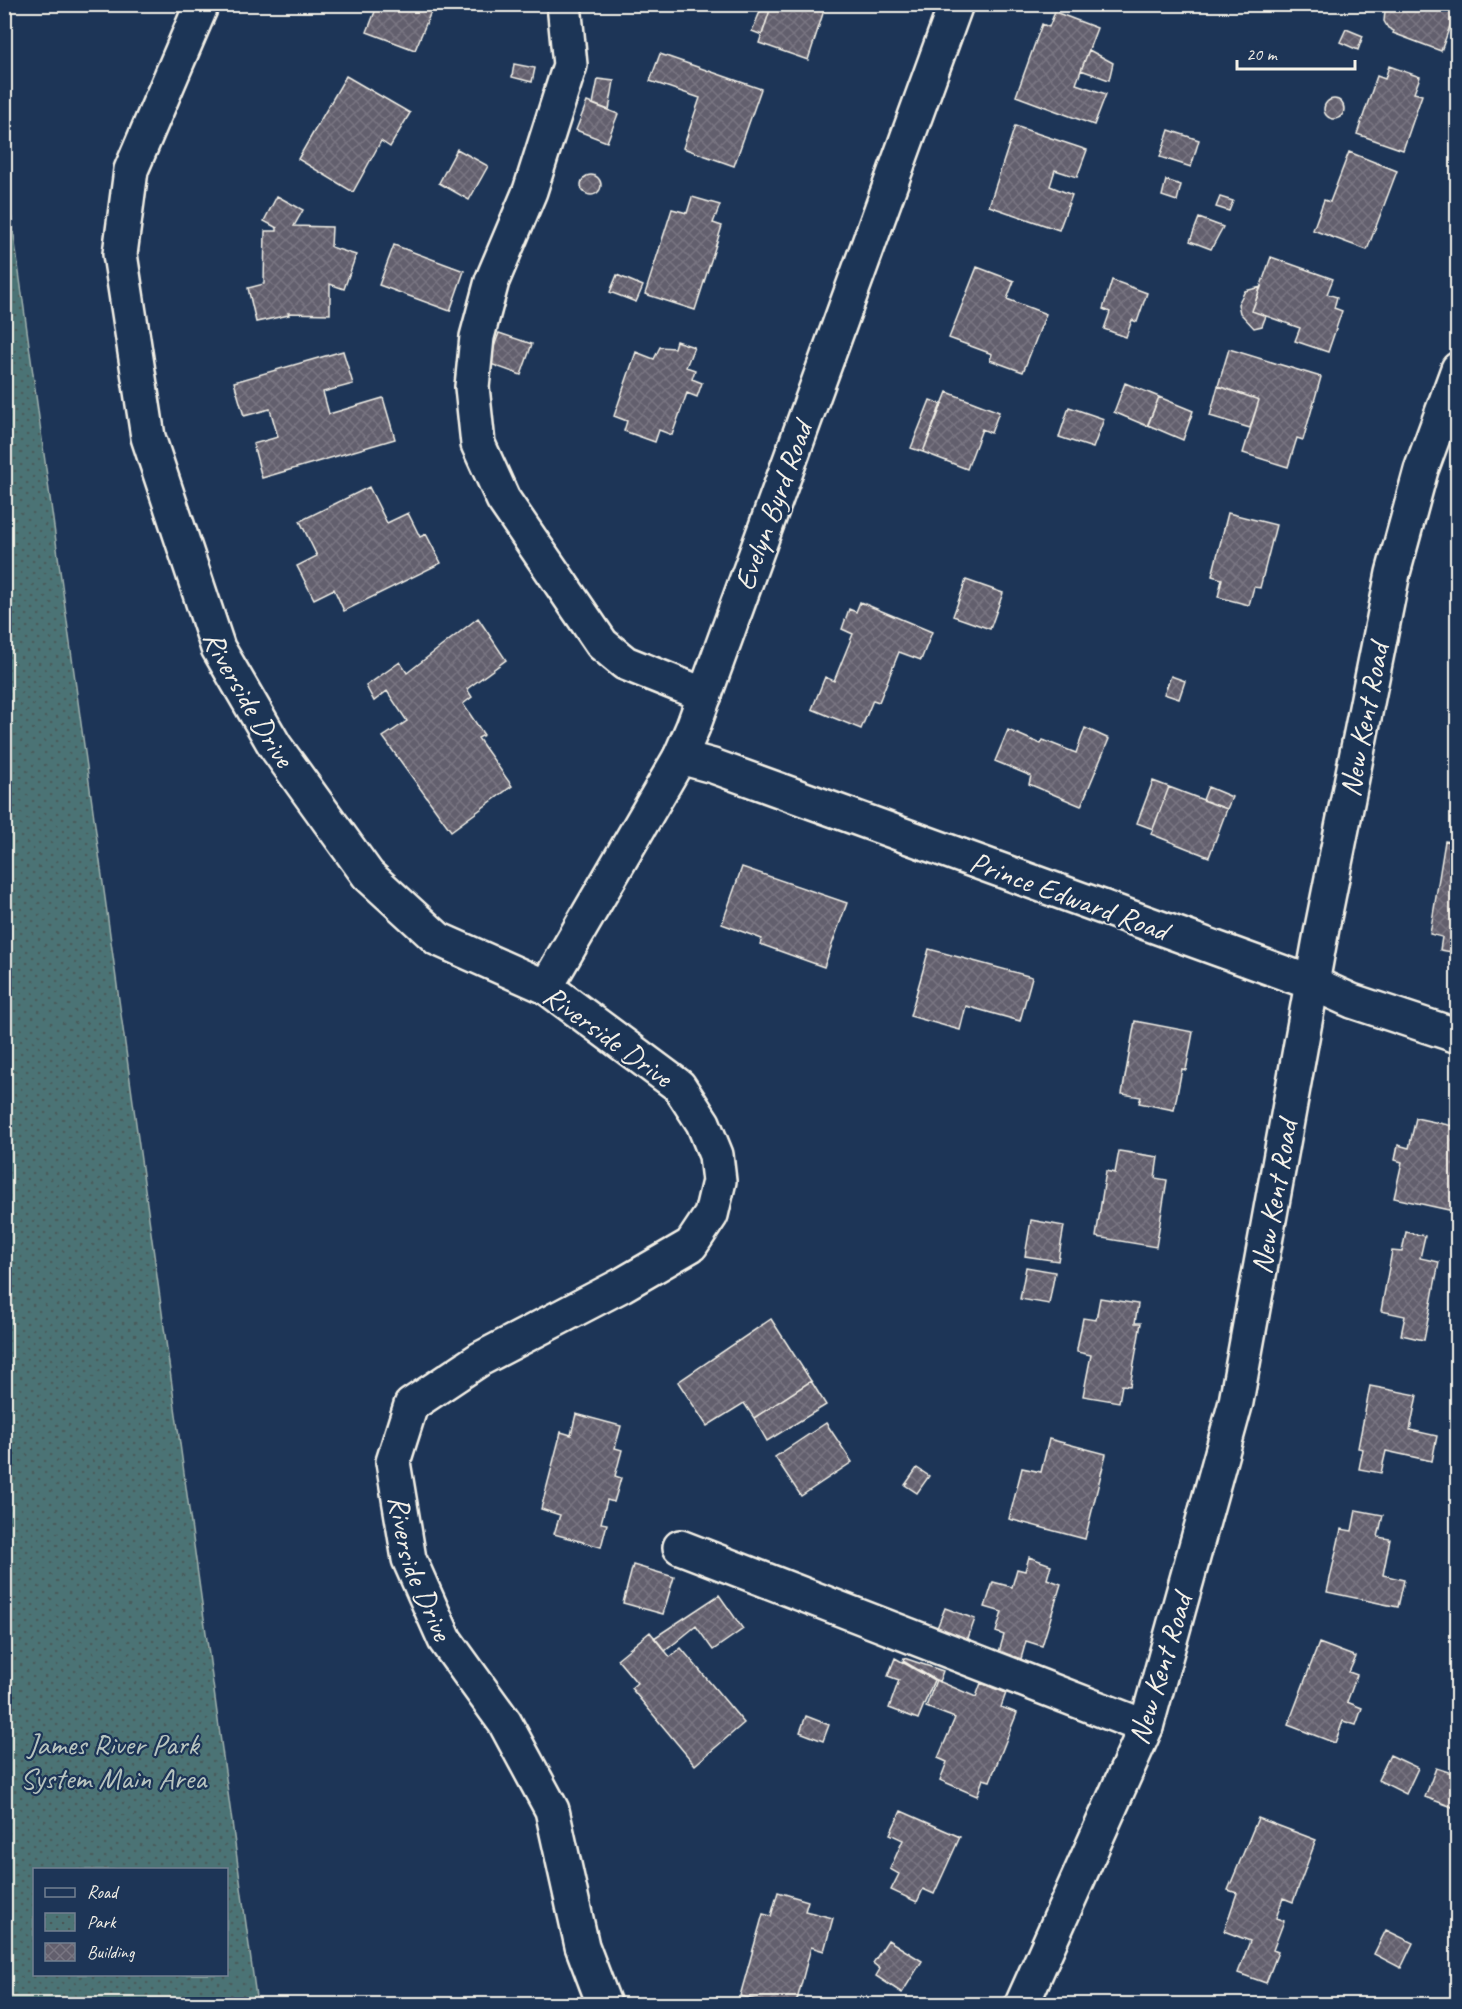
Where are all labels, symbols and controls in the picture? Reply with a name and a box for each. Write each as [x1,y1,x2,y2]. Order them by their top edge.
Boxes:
scale bar [1237,33,1356,71]
text: 20 m [1246,43,1279,65]
street label: Evelyn Byrd Road [725,413,822,595]
street label: Riverside Drive [195,627,304,776]
street label: New Kent Road [1331,636,1398,800]
street label: Prince Edward Road [965,843,1177,951]
street label: Riverside Drive [536,976,682,1097]
street label: New Kent Road [1242,1113,1307,1277]
street label: Riverside Drive [380,1493,462,1648]
street label: New Kent Road [1119,1585,1202,1749]
park label: James River Park System Main Area [20,1725,208,1797]
legend [33,1868,228,1976]
text: Road [87,1881,120,1903]
text: Park [87,1911,117,1933]
text: Building [87,1941,136,1963]

